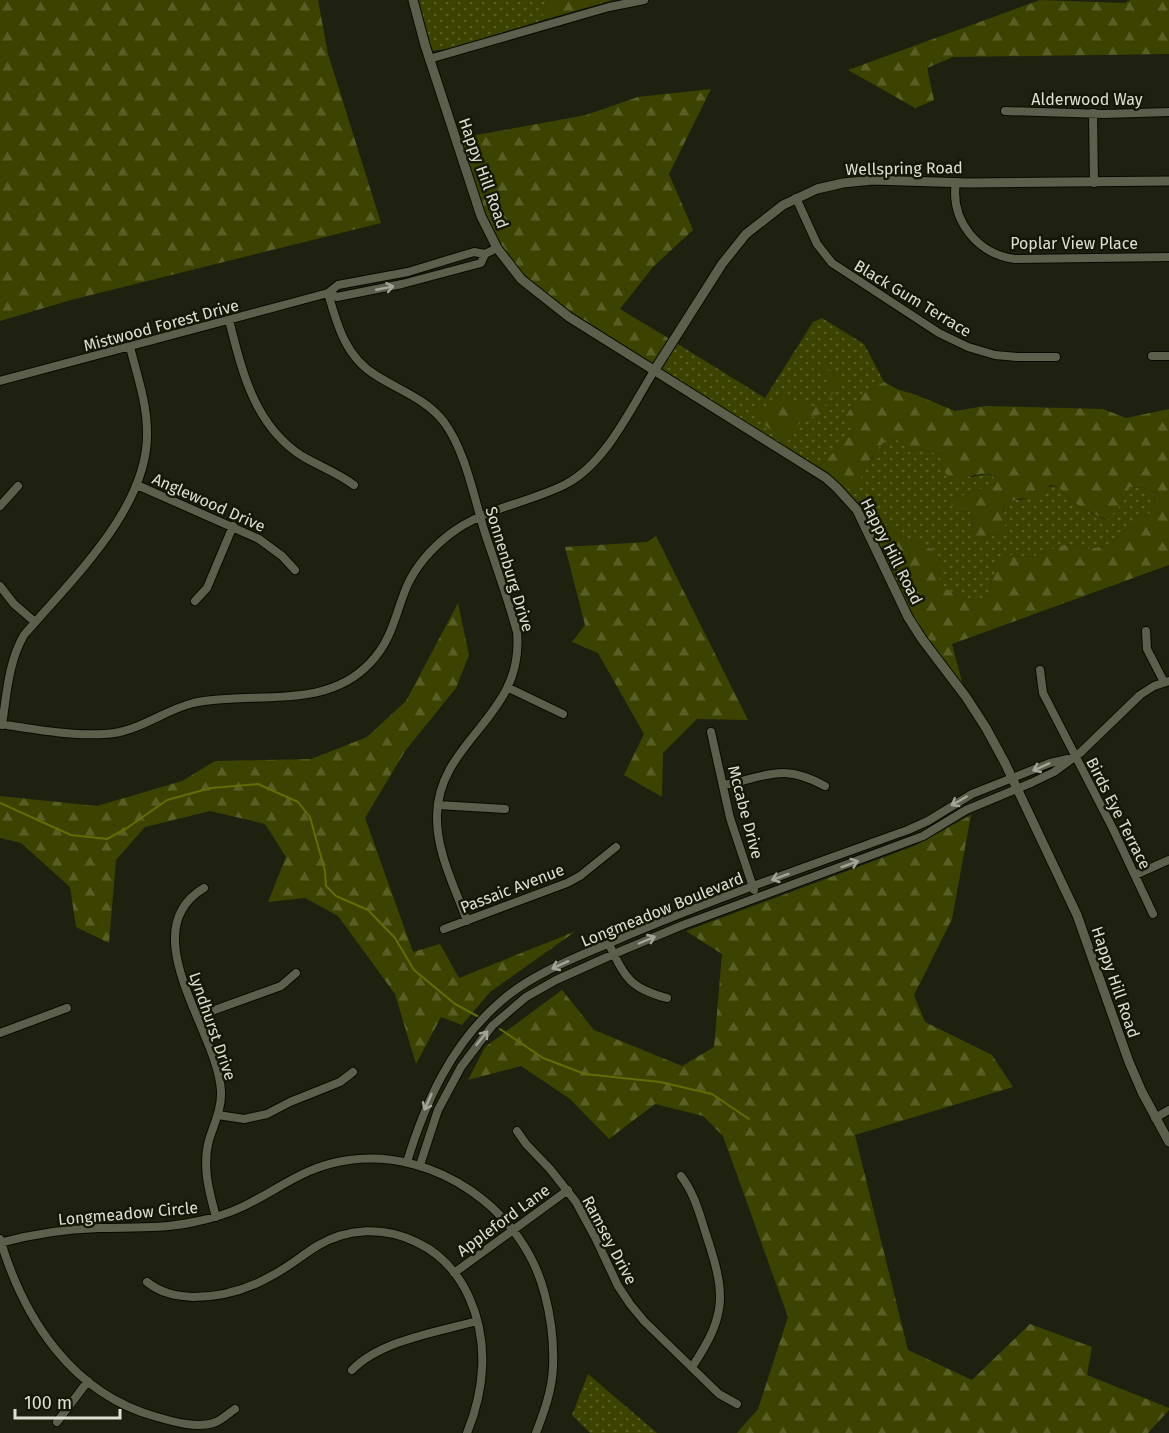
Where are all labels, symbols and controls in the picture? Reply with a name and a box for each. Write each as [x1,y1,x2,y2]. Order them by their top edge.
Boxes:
street label: Alderwood Way [1031,90,1143,109]
street label: Happy Hill Road [455,115,512,231]
street label: Wellspring Road [845,158,963,179]
street label: Poplar View Place [1010,234,1138,253]
street label: Black Gum Terrace [851,256,975,341]
one-way arrow [374,282,394,293]
street label: Mistwood Forest Drive [81,296,241,355]
street label: Anglewood Drive [149,469,268,536]
street label: Happy Hill Road [857,495,926,607]
street label: Sonnenburg Drive [481,504,538,634]
street label: Birds Eye Terrace [1082,754,1155,872]
one-way arrow [1032,762,1050,773]
street label: Mccabe Drive [724,763,767,861]
one-way arrow [951,795,968,807]
one-way arrow [840,858,859,869]
street label: Passaic Avenue [458,860,567,917]
street label: Longmeadow Boulevard [578,868,746,951]
one-way arrow [771,872,790,883]
street label: Happy Hill Road [1088,924,1143,1040]
one-way arrow [638,934,656,945]
one-way arrow [552,960,570,972]
street label: Lyndhurst Drive [185,970,240,1083]
one-way arrow [475,1031,488,1047]
one-way arrow [422,1093,434,1111]
street label: Appleford Lane [453,1180,553,1260]
street label: Ramsey Drive [578,1193,641,1288]
street label: Longmeadow Circle [57,1198,199,1229]
scale bar [15,1382,120,1420]
text: 100 m [24,1392,72,1414]

